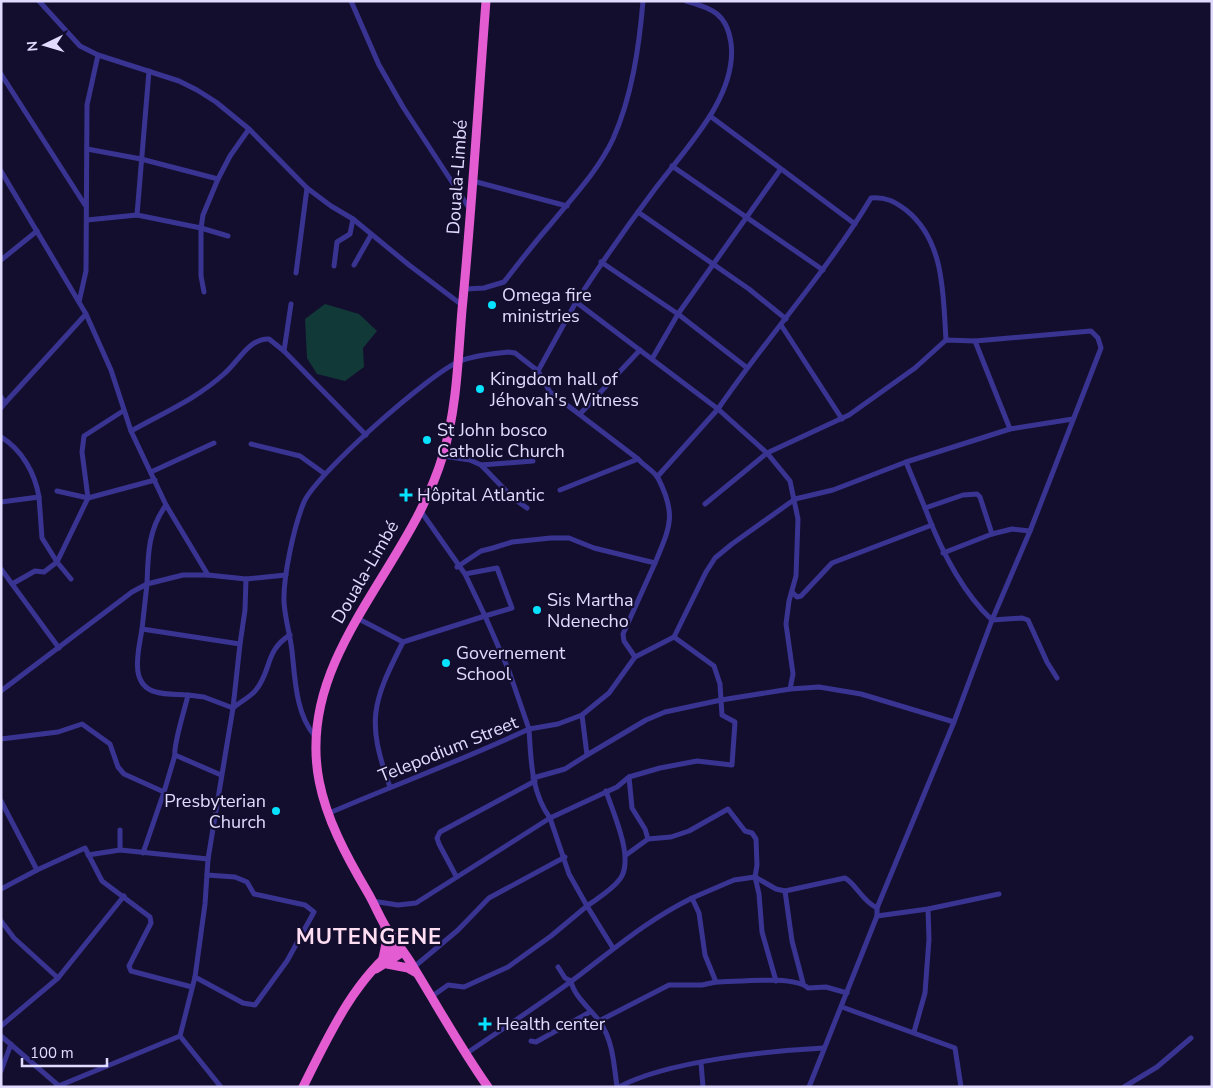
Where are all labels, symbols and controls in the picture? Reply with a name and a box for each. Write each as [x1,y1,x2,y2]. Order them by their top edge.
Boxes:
north arrow [20,20,70,70]
text: N [23,40,42,52]
street label: Douala-Limbé [441,119,473,235]
place label: Omega fire ministries [502,283,591,328]
marker: Omega fire ministries [486,299,498,311]
place label: Kingdom hall of Jéhovah's Witness [489,367,639,412]
marker: Kingdom hall of Jéhovah's Witness [474,383,486,395]
place label: St John bosco Catholic Church [437,418,565,463]
marker: St John bosco Catholic Church [421,434,433,446]
place label: Hôpital Atlantic [417,483,544,507]
marker: Hôpital Atlantic [399,488,413,502]
street label: Douala-Limbé [326,516,404,628]
place label: Sis Martha Ndenecho [547,588,633,633]
marker: Sis Martha Ndenecho [531,604,543,616]
place label: Governement School [456,641,566,686]
marker: Governement School [440,657,452,669]
street label: Telepodium Street [375,710,522,788]
place label: Presbyterian Church [164,789,266,834]
marker: Presbyterian Church [270,805,282,817]
district label: MUTENGENE [296,922,442,952]
place label: Health center [496,1012,606,1036]
marker: Health center [478,1017,492,1031]
scale bar [22,1036,108,1068]
text: 100 m [30,1043,74,1063]

